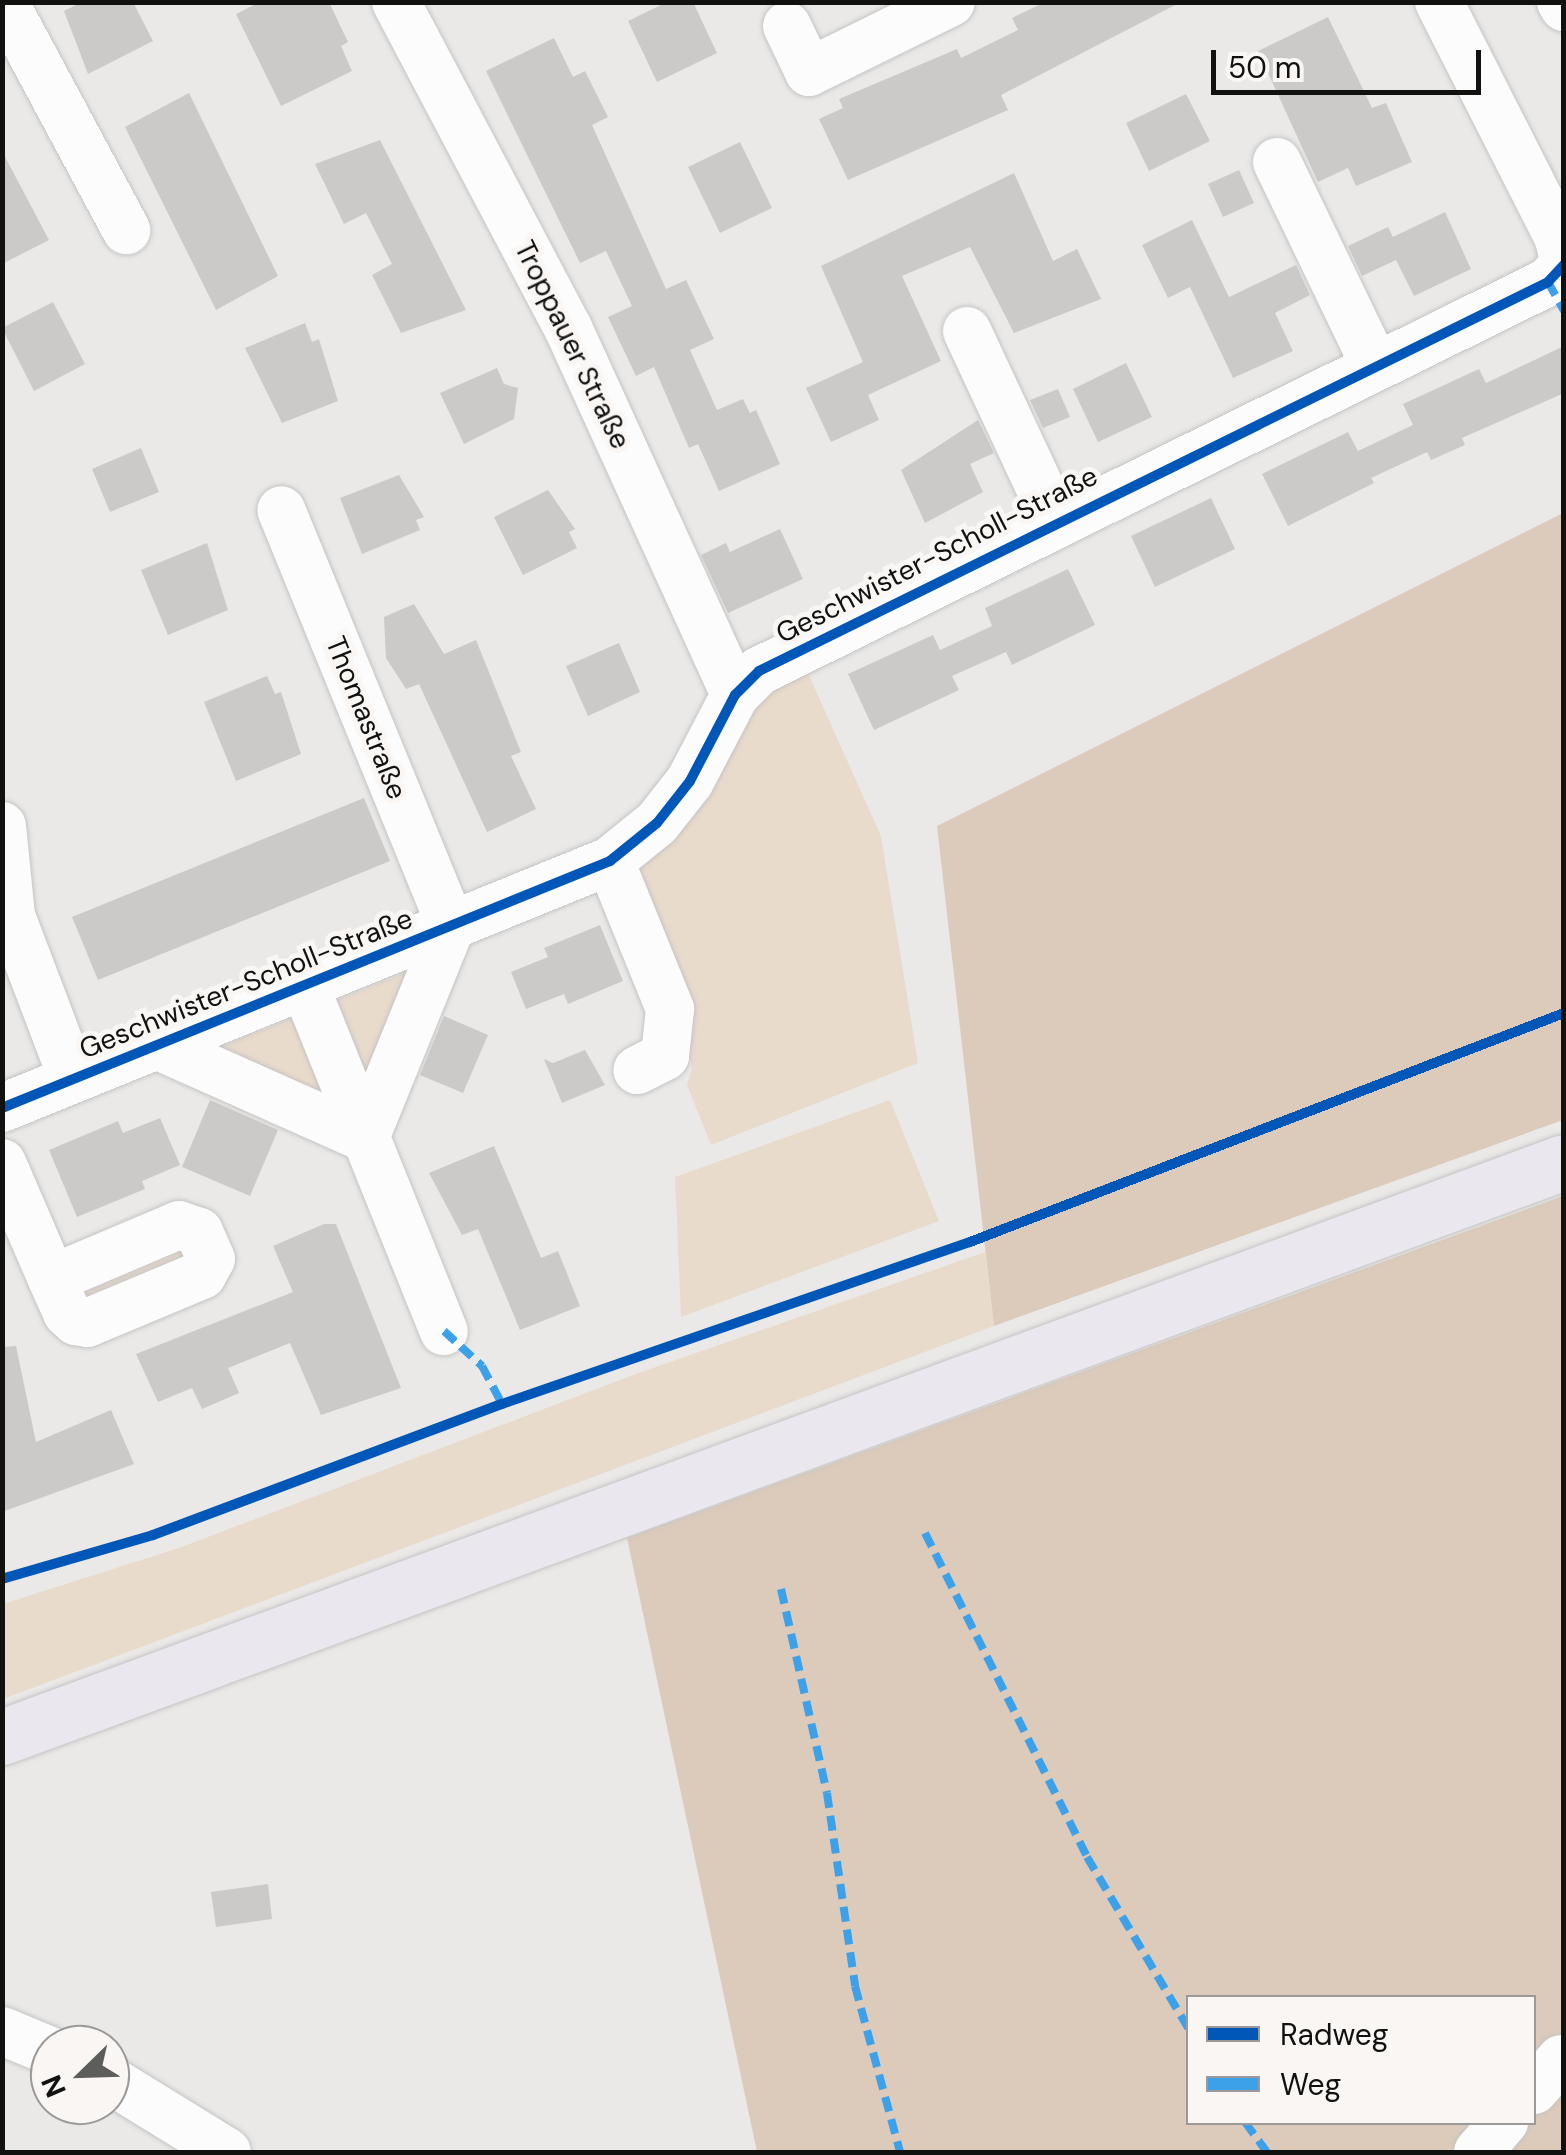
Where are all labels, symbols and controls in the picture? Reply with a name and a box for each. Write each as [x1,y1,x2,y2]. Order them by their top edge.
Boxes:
scale bar [1216,30,1486,92]
text: 50 m [1228,48,1302,87]
street label: Troppauer Straße [507,235,637,455]
street label: Geschwister-Scholl-Straße [771,459,1103,651]
street label: Thomastraße [318,632,414,804]
street label: Geschwister-Scholl-Straße [75,902,417,1066]
legend [1186,1995,1536,2125]
text: Radweg [1280,2015,1389,2054]
north arrow [30,2025,130,2125]
text: Weg [1280,2065,1341,2104]
text: N [33,2070,75,2103]

